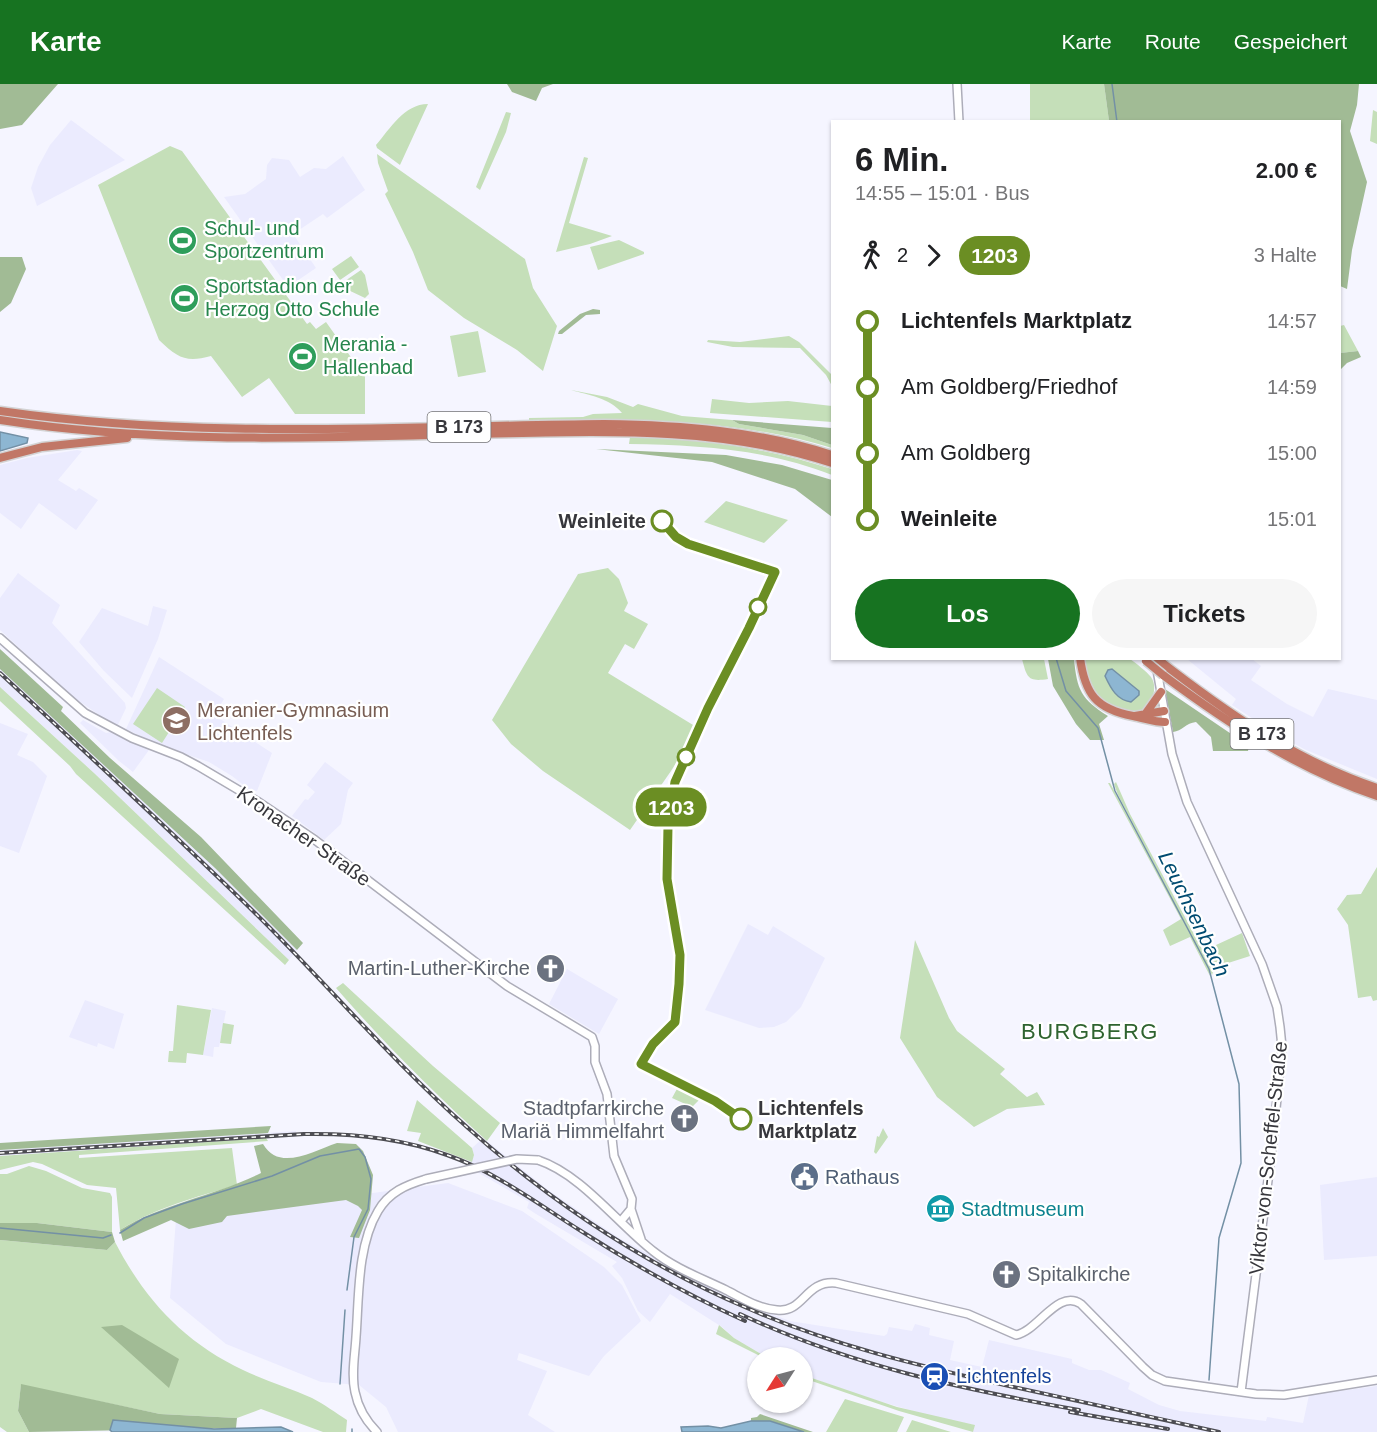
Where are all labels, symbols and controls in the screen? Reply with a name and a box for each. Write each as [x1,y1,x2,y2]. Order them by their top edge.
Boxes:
text: Karte [30,26,102,57]
text: Karte [1062,30,1112,53]
text: Route [1145,30,1201,53]
text: Gespeichert [1234,30,1347,53]
text: 6 Min. [855,141,949,178]
text: 2.00 € [1256,158,1317,183]
text: 14:55 – 15:01 · Bus [855,182,1030,204]
place label: Schul- und Sportzentrum [204,217,324,262]
sports icon: Schul- und Sportzentrum [167,224,199,256]
icon: walk [855,239,888,272]
icon: forward [917,239,950,272]
text: 2 [897,244,908,266]
text: 1203 [971,244,1018,267]
text: 3 Halte [1254,244,1317,266]
place label: Sportstadion der Herzog Otto Schule [205,275,380,320]
sports icon: Sportstadion der Herzog Otto Schule [168,282,200,314]
text: Lichtenfels Marktplatz [901,308,1132,333]
text: 14:57 [1267,310,1317,332]
place label: Merania - Hallenbad [323,333,413,378]
sports icon: Merania - Hallenbad [286,340,318,372]
text: Am Goldberg/Friedhof [901,374,1117,399]
text: 14:59 [1267,376,1317,398]
road number: B 173 [428,412,490,442]
text: Am Goldberg [901,440,1031,465]
text: 15:00 [1267,442,1317,464]
text: Weinleite [901,506,997,531]
text: 15:01 [1267,508,1317,530]
place label: Weinleite [559,510,646,532]
marker: Weinleite [651,510,673,532]
button: Los [855,579,1080,648]
button: Tickets [1092,579,1317,648]
unlabelled marker [749,598,767,616]
place label: Meranier-Gymnasium Lichtenfels [197,699,389,744]
school or university icon: Meranier-Gymnasium Lichtenfels [160,705,192,737]
road number: B 173 [1230,719,1294,749]
unlabelled marker [677,748,695,766]
street label: Kronacher Straße [233,782,375,890]
line badge: 1203 [629,788,713,826]
text: 1203 [648,796,694,819]
water label: Leuchsenbach [1154,847,1235,980]
church icon: Martin-Luther-Kirche [535,952,567,984]
place label: Martin-Luther-Kirche [348,957,530,979]
district label: BURGBERG [1021,1019,1159,1044]
street label: Viktor-von-Scheffel-Straße [1245,1040,1291,1276]
place label: Stadtpfarrkirche Mariä Himmelfahrt [501,1097,664,1142]
place label: Lichtenfels Marktplatz [758,1097,864,1142]
church icon: Stadtpfarrkirche Mariä Himmelfahrt [669,1103,701,1135]
marker: Lichtenfels Marktplatz [730,1108,752,1130]
public building icon: Rathaus [788,1161,820,1193]
place label: Rathaus [825,1166,900,1188]
museum icon: Stadtmuseum [924,1193,956,1225]
place label: Stadtmuseum [961,1198,1084,1220]
church icon: Spitalkirche [990,1258,1022,1290]
place label: Spitalkirche [1027,1263,1130,1285]
north arrow [747,1347,813,1413]
map controls [747,1347,813,1413]
station icon: Lichtenfels [919,1360,951,1392]
place label: Lichtenfels [956,1365,1052,1387]

